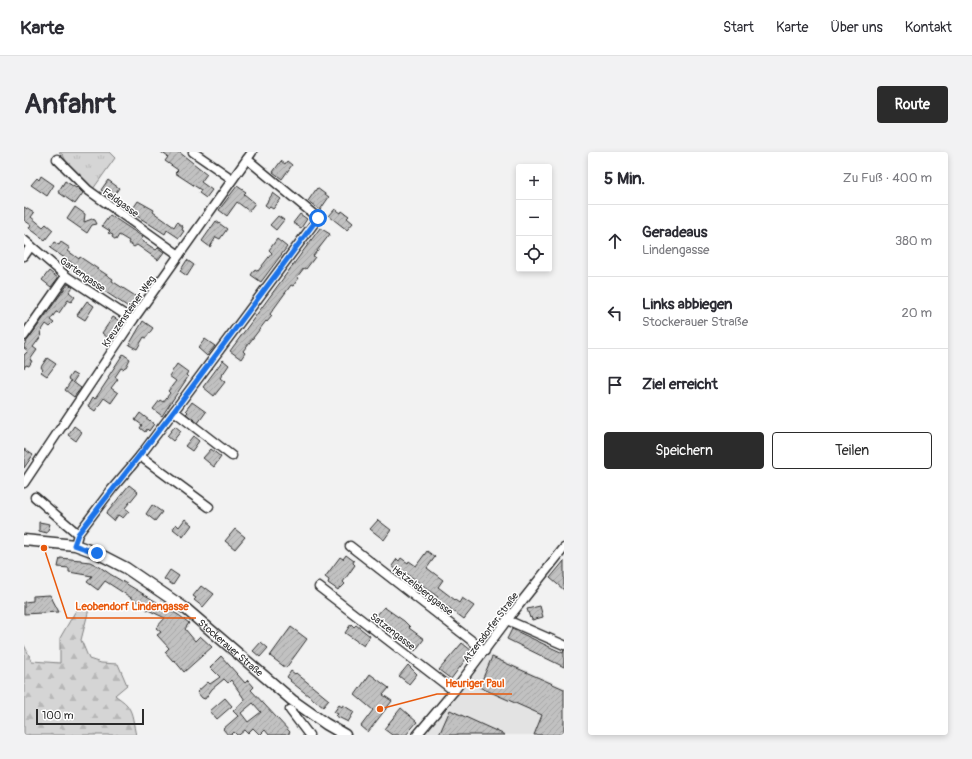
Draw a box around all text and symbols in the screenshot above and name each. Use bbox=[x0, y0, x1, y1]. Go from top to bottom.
text: Karte bbox=[20, 16, 64, 40]
text: Start bbox=[723, 19, 754, 36]
text: Karte bbox=[776, 19, 808, 36]
text: Über uns bbox=[830, 19, 883, 36]
text: Kontakt bbox=[905, 19, 952, 36]
button: Route bbox=[877, 86, 948, 123]
text: Anfahrt bbox=[24, 87, 116, 122]
map controls bbox=[516, 164, 552, 272]
button: + bbox=[516, 164, 552, 200]
text: 5 Min. bbox=[604, 168, 645, 189]
text: Zu Fuß · 400 m bbox=[843, 170, 932, 186]
street label: Feldgasse bbox=[100, 186, 141, 220]
button: − bbox=[516, 200, 552, 236]
route start bbox=[309, 209, 327, 227]
text: Geradeaus bbox=[642, 223, 708, 242]
icon: ahead bbox=[604, 230, 626, 252]
text: 380 m bbox=[895, 233, 932, 249]
button: locate bbox=[516, 236, 552, 272]
text: Lindengasse bbox=[642, 242, 710, 258]
street label: Gartengasse bbox=[57, 255, 108, 295]
street label: Kreuzensteiner Weg bbox=[100, 273, 158, 350]
text: Links abbiegen bbox=[642, 295, 733, 314]
icon: left bbox=[604, 302, 626, 324]
text: 20 m bbox=[901, 305, 932, 321]
text: Stockerauer Straße bbox=[642, 314, 748, 330]
icon: arrive bbox=[604, 374, 626, 396]
text: Ziel erreicht bbox=[642, 375, 718, 394]
button: Speichern bbox=[604, 432, 764, 469]
button: Teilen bbox=[772, 432, 932, 469]
route end bbox=[88, 544, 106, 562]
street label: Hetzelsberggasse bbox=[390, 563, 455, 618]
street label: Atzersdorfer Straße bbox=[460, 590, 521, 665]
callout: Leobendorf Lindengasse bbox=[67, 595, 196, 618]
text: Leobendorf Lindengasse bbox=[75, 600, 189, 613]
street label: Satzengasse bbox=[368, 611, 417, 653]
street label: Stockerauer Straße bbox=[195, 617, 265, 679]
callout: Heuriger Paul bbox=[437, 671, 512, 694]
text: Heuriger Paul bbox=[445, 677, 505, 690]
scale bar bbox=[36, 707, 144, 726]
text: 100 m bbox=[42, 709, 73, 722]

